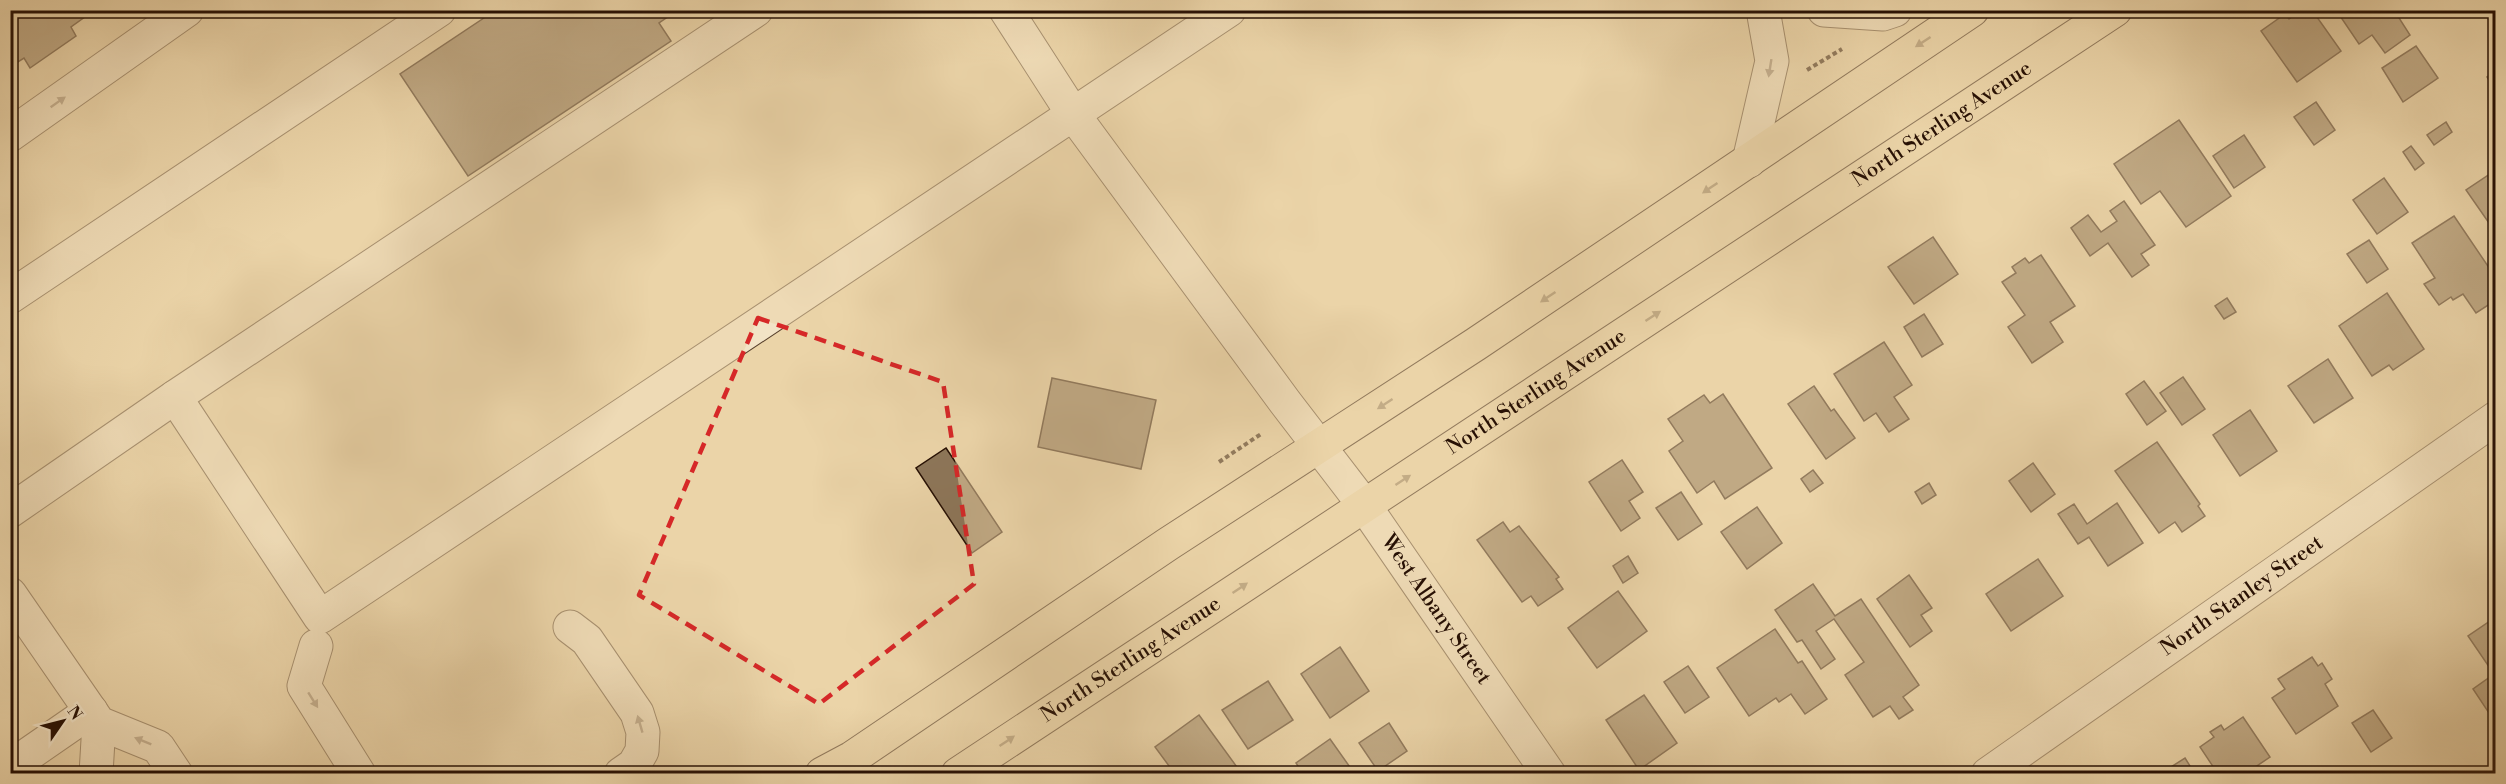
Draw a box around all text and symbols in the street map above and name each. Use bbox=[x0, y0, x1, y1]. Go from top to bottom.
one-way arrow bbox=[1915, 37, 1931, 48]
street label: North Sterling Avenue bbox=[1847, 56, 2037, 193]
one-way arrow bbox=[1765, 59, 1774, 78]
one-way arrow bbox=[50, 96, 66, 108]
one-way arrow bbox=[1702, 182, 1718, 194]
one-way arrow bbox=[1540, 291, 1556, 302]
one-way arrow bbox=[1645, 310, 1661, 321]
street label: North Sterling Avenue bbox=[1441, 323, 1631, 461]
one-way arrow bbox=[1378, 398, 1394, 410]
one-way arrow bbox=[1395, 475, 1411, 486]
street label: West Albany Street bbox=[1375, 529, 1497, 690]
street label: North Stanley Street bbox=[2155, 530, 2329, 662]
one-way arrow bbox=[1232, 583, 1248, 594]
street label: North Sterling Avenue bbox=[1036, 591, 1226, 729]
north arrow bbox=[33, 691, 93, 751]
one-way arrow bbox=[308, 692, 319, 708]
text: N bbox=[63, 702, 86, 724]
one-way arrow bbox=[635, 715, 644, 733]
one-way arrow bbox=[134, 736, 152, 746]
one-way arrow bbox=[999, 736, 1015, 747]

